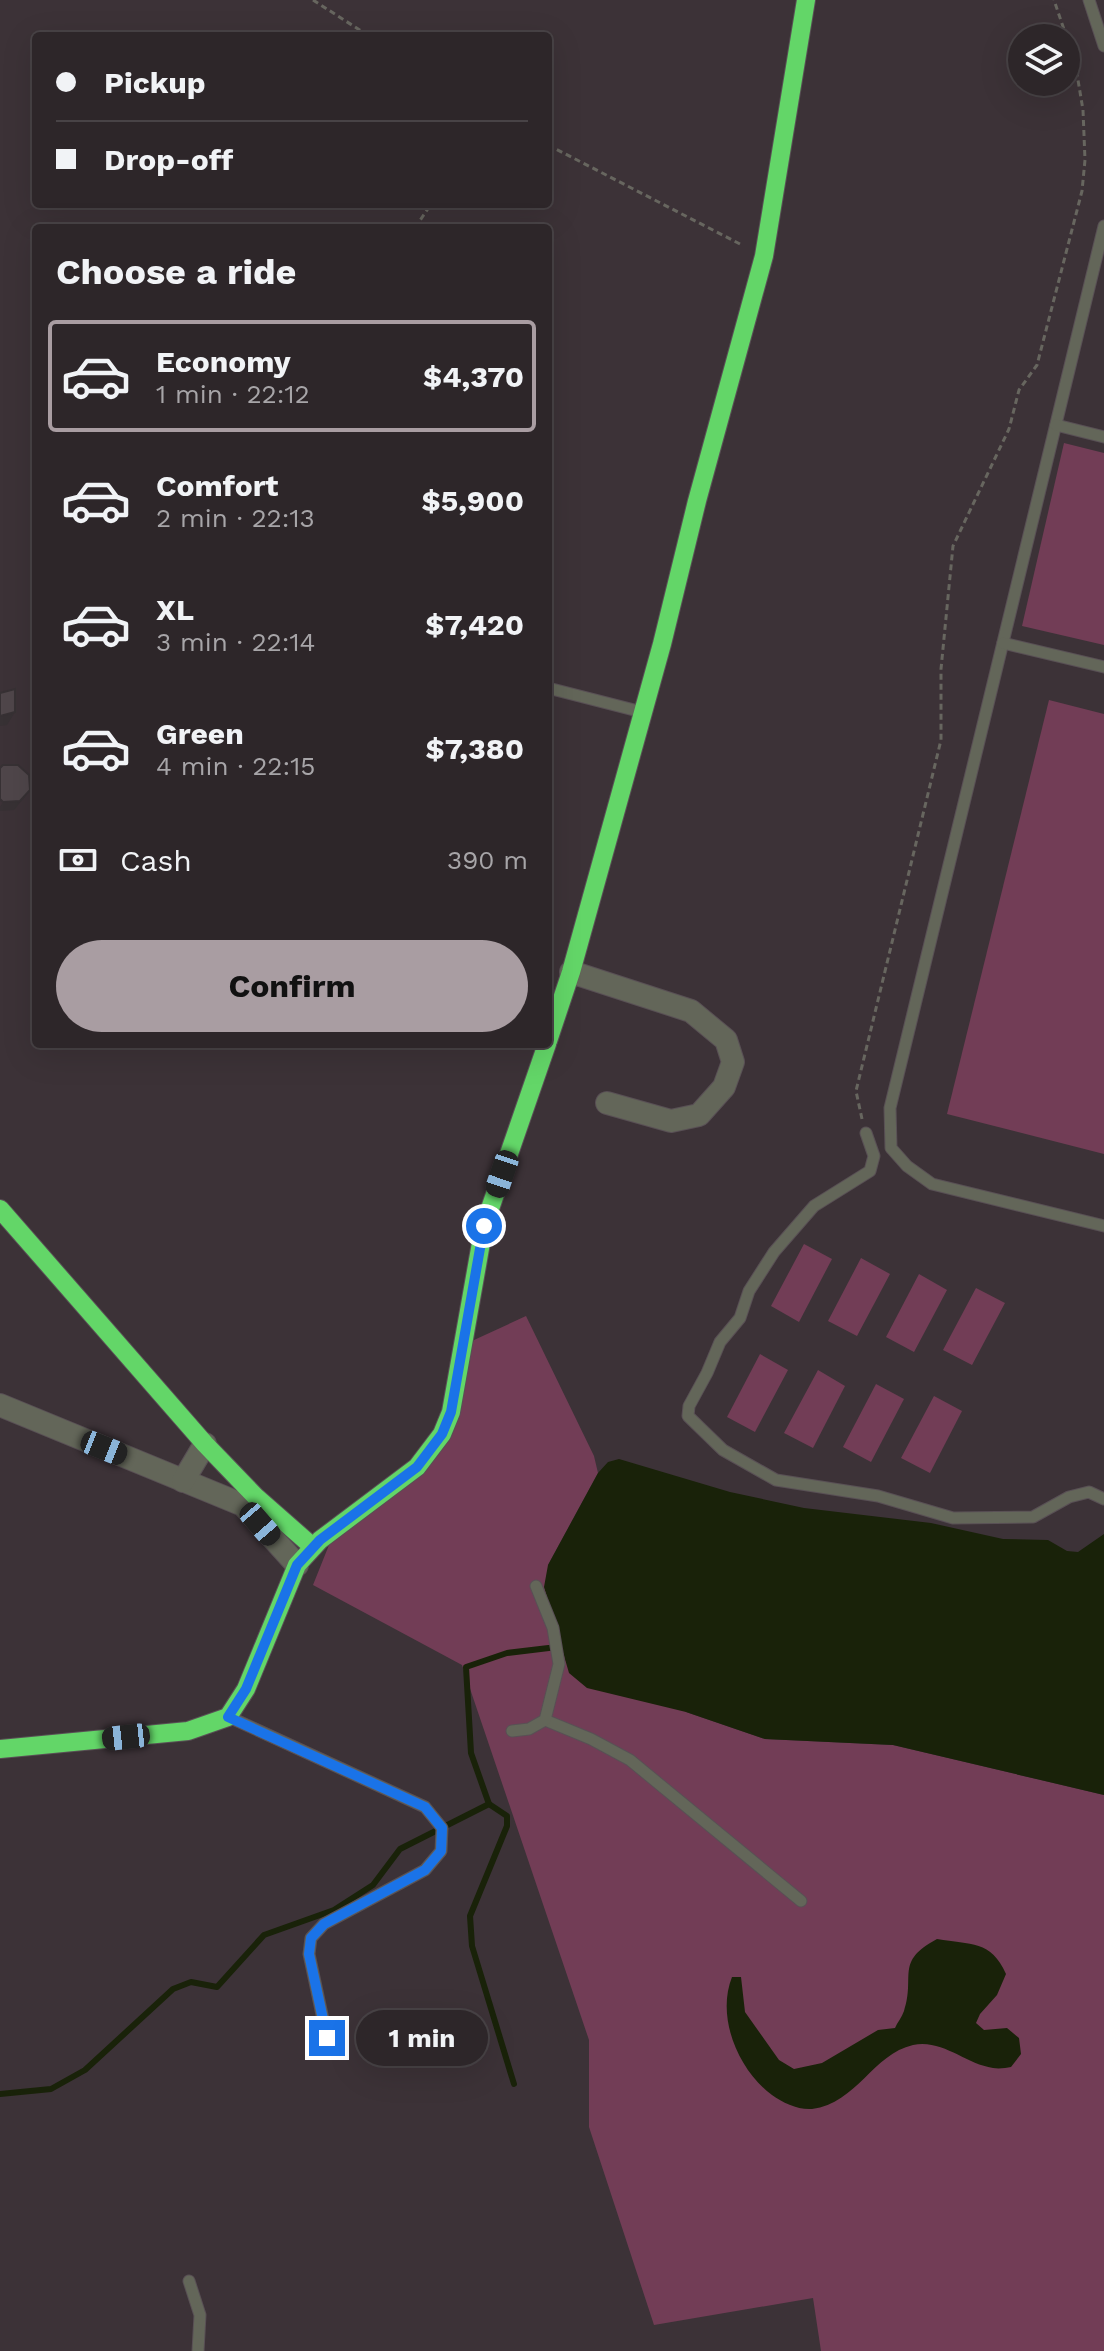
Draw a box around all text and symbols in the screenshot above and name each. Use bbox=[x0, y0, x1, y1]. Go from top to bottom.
map controls bbox=[1008, 24, 1080, 96]
button: layers bbox=[1008, 24, 1080, 96]
text: Pickup bbox=[104, 65, 206, 100]
text: Drop-off bbox=[104, 142, 233, 177]
text: Choose a ride bbox=[56, 251, 296, 293]
icon: car bbox=[60, 340, 132, 412]
text: Economy bbox=[156, 344, 291, 379]
text: $4,370 bbox=[423, 359, 524, 394]
text: 1 min · 22:12 bbox=[156, 379, 310, 409]
icon: car bbox=[60, 464, 132, 536]
text: Comfort bbox=[156, 468, 278, 503]
text: $5,900 bbox=[421, 483, 524, 518]
text: 2 min · 22:13 bbox=[156, 503, 315, 533]
icon: car bbox=[60, 588, 132, 660]
text: XL bbox=[156, 592, 194, 627]
text: $7,420 bbox=[425, 607, 524, 642]
text: 3 min · 22:14 bbox=[156, 627, 315, 657]
icon: car bbox=[60, 712, 132, 784]
text: Green bbox=[156, 716, 244, 751]
text: $7,380 bbox=[425, 731, 524, 766]
text: 4 min · 22:15 bbox=[156, 751, 315, 781]
icon: cash bbox=[56, 838, 100, 882]
text: Cash bbox=[120, 843, 192, 878]
text: 390 m bbox=[447, 845, 528, 875]
button: Confirm bbox=[56, 940, 528, 1032]
car bbox=[483, 1147, 521, 1201]
route start bbox=[466, 1208, 502, 1244]
car bbox=[77, 1428, 131, 1468]
car bbox=[235, 1498, 285, 1550]
car bbox=[101, 1723, 151, 1751]
callout: 1 min bbox=[355, 2010, 487, 2066]
route end bbox=[309, 2020, 345, 2056]
text: 1 min bbox=[389, 2023, 455, 2053]

